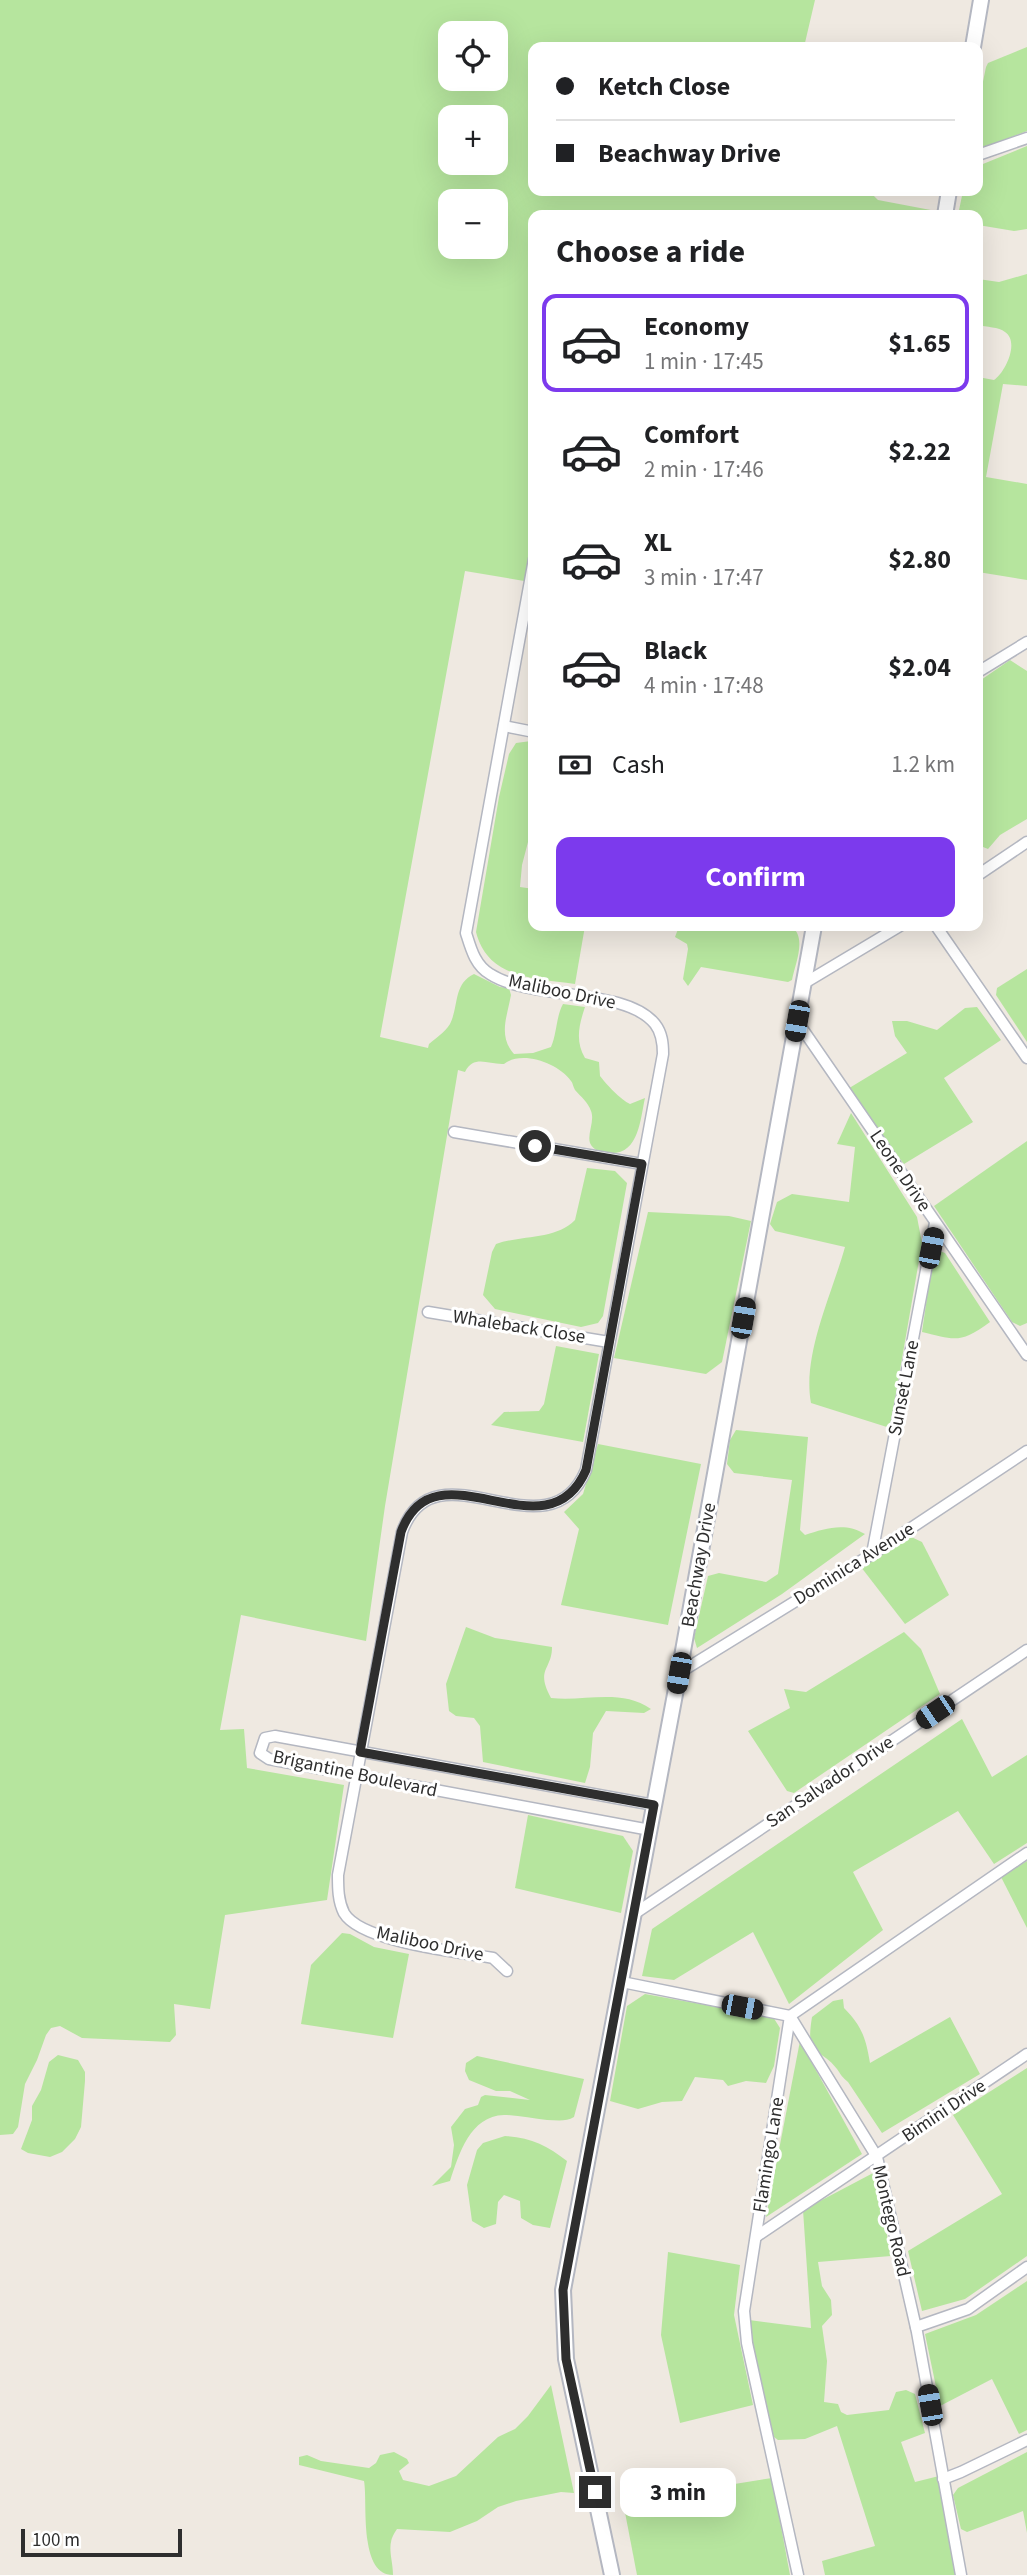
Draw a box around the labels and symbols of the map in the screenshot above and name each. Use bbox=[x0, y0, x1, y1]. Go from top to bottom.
street label: Maliboo Drive bbox=[506, 967, 618, 1017]
car bbox=[784, 998, 811, 1044]
street label: Leone Drive bbox=[863, 1125, 937, 1217]
route start bbox=[519, 1130, 551, 1162]
car bbox=[917, 1225, 946, 1271]
car bbox=[730, 1295, 757, 1341]
street label: Whaleback Close bbox=[451, 1303, 587, 1351]
street label: Sunset Lane bbox=[882, 1338, 926, 1438]
street label: Beachway Drive bbox=[675, 1501, 723, 1629]
street label: Dominica Avenue bbox=[788, 1516, 920, 1612]
car bbox=[666, 1650, 693, 1696]
car bbox=[912, 1692, 959, 1732]
street label: San Salvador Drive bbox=[761, 1729, 899, 1835]
street label: Brigantine Boulevard bbox=[270, 1743, 440, 1805]
street label: Maliboo Drive bbox=[374, 1919, 486, 1969]
car bbox=[720, 1993, 765, 2021]
street label: Bimini Drive bbox=[897, 2073, 991, 2149]
street label: Flamingo Lane bbox=[747, 2095, 791, 2215]
street label: Montego Road bbox=[865, 2162, 917, 2280]
car bbox=[917, 2382, 944, 2428]
callout: 3 min bbox=[620, 2468, 735, 2516]
route end bbox=[579, 2476, 611, 2508]
scale bar bbox=[21, 2526, 182, 2558]

